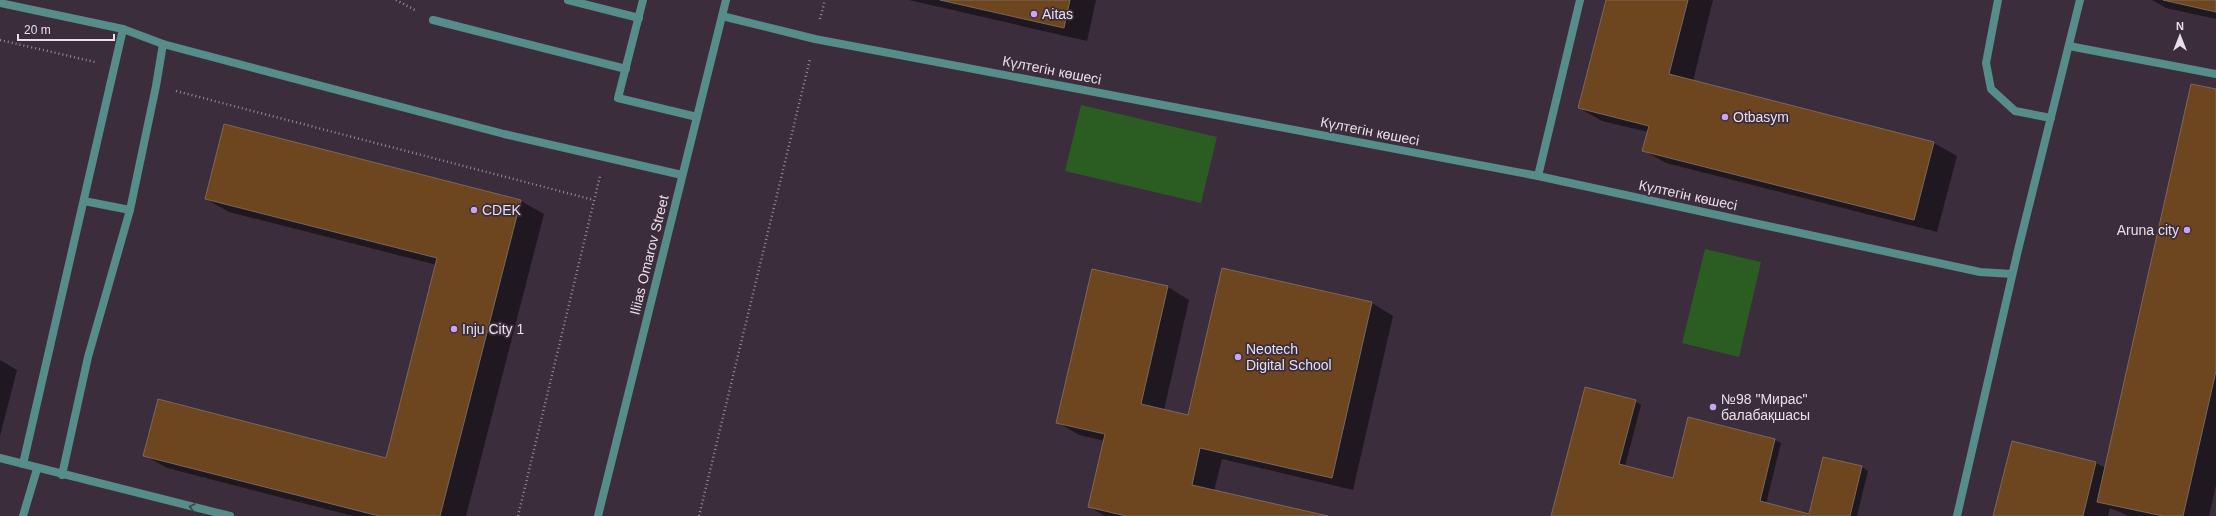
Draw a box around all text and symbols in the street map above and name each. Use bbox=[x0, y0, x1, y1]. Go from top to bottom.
place label: Aitas bbox=[1042, 6, 1073, 22]
marker: Aitas bbox=[1029, 9, 1039, 19]
scale bar bbox=[18, 16, 114, 42]
north arrow bbox=[2160, 16, 2200, 56]
text: N bbox=[2176, 20, 2184, 32]
text: 20 m bbox=[24, 23, 51, 37]
street label: Күлтегін көшесі bbox=[1001, 53, 1103, 87]
place label: Otbasym bbox=[1733, 109, 1789, 125]
marker: Otbasym bbox=[1720, 112, 1730, 122]
street label: Күлтегін көшесі bbox=[1319, 114, 1421, 148]
street label: Күлтегін көшесі bbox=[1637, 177, 1739, 213]
street label: Iliias Omarov Street bbox=[626, 193, 672, 317]
place label: CDEK bbox=[482, 202, 522, 218]
marker: CDEK bbox=[469, 205, 479, 215]
place label: Aruna city bbox=[2117, 222, 2179, 238]
marker: Aruna city bbox=[2182, 225, 2192, 235]
place label: Inju City 1 bbox=[462, 321, 524, 337]
marker: Inju City 1 bbox=[449, 324, 459, 334]
place label: Neotech Digital School bbox=[1246, 341, 1332, 373]
marker: Neotech Digital School bbox=[1233, 352, 1243, 362]
place label: №98 "Мирас" балабақшасы bbox=[1721, 391, 1810, 423]
marker: №98 "Мирас" балабақшасы bbox=[1708, 402, 1718, 412]
one-way arrow bbox=[189, 503, 196, 511]

